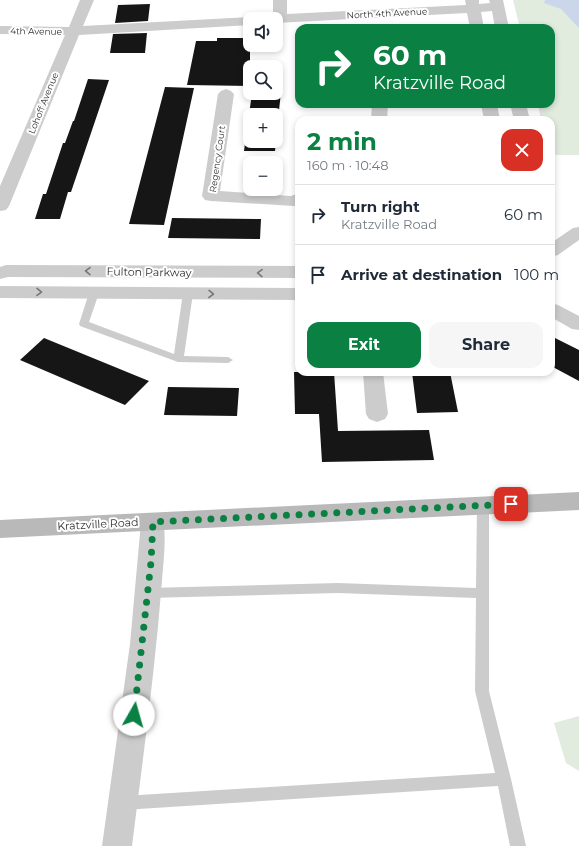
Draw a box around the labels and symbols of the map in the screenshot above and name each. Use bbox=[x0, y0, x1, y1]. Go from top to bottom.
street label: North 4th Avenue bbox=[346, 5, 428, 21]
street label: 4th Avenue bbox=[10, 25, 63, 37]
street label: Lohoff Avenue bbox=[26, 70, 60, 135]
street label: Regency Court bbox=[207, 125, 227, 193]
street label: Fulton Parkway bbox=[106, 264, 192, 280]
one-way arrow bbox=[85, 267, 91, 275]
one-way arrow bbox=[257, 269, 263, 277]
one-way arrow bbox=[36, 288, 42, 296]
one-way arrow bbox=[208, 290, 214, 298]
pin bbox=[494, 487, 528, 521]
street label: Kratzville Road bbox=[57, 515, 139, 533]
position arrow bbox=[113, 694, 155, 736]

